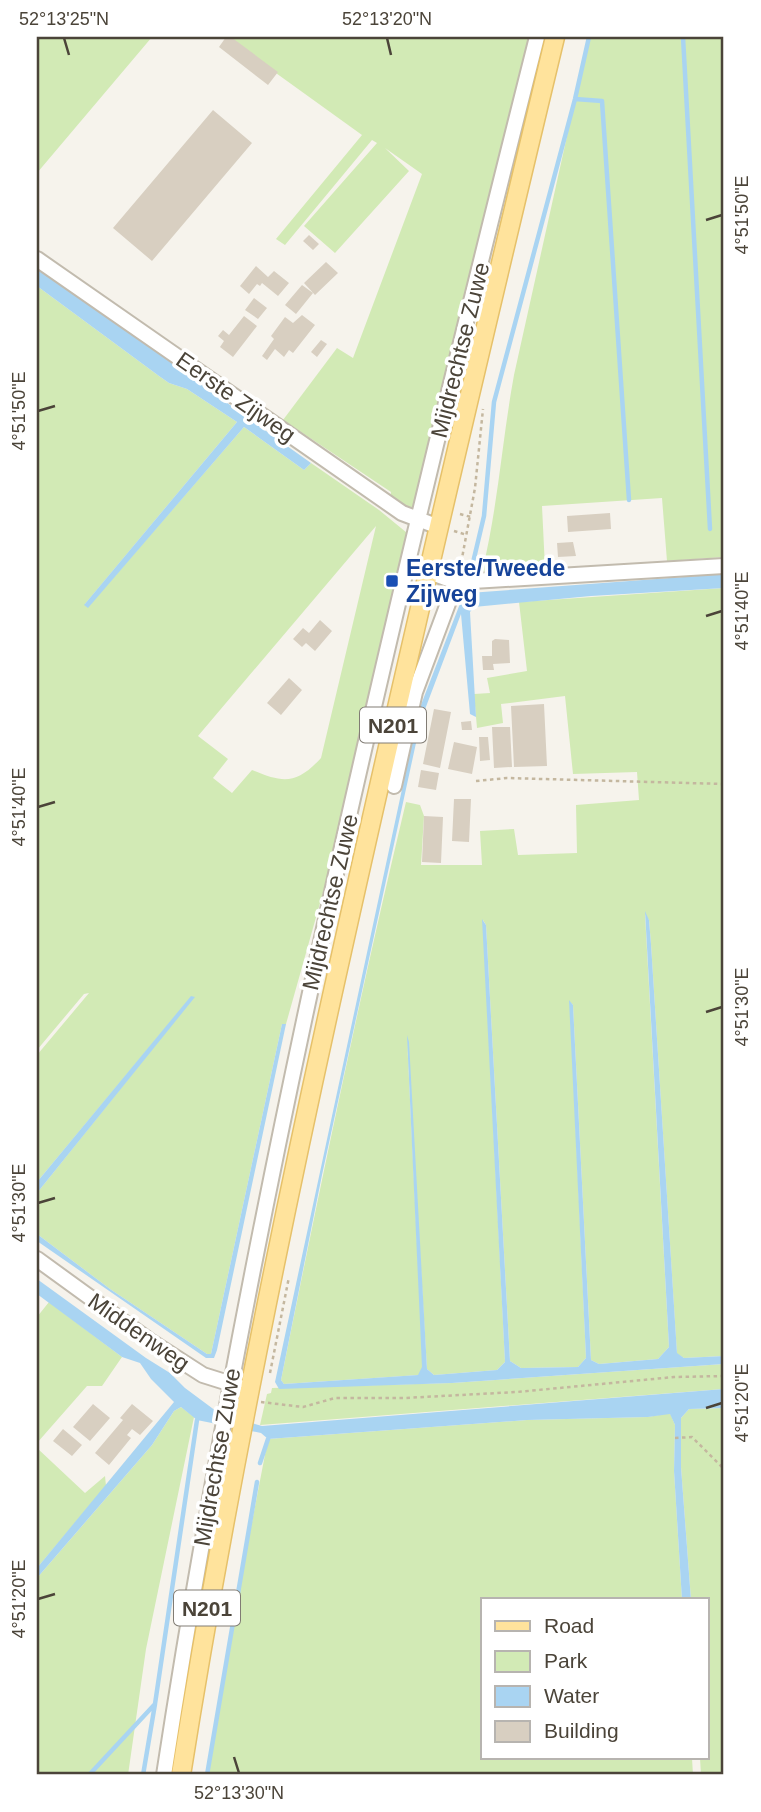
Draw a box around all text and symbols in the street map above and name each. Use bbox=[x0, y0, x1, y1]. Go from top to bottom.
text: 52°13'25"N bbox=[19, 9, 109, 29]
text: 52°13'20"N bbox=[342, 9, 432, 29]
text: 4°51'50"E bbox=[732, 175, 752, 255]
street label: Mijdrechtse Zuwe bbox=[426, 259, 494, 441]
street label: Eerste Zijweg bbox=[171, 346, 301, 448]
text: 4°51'50"E bbox=[9, 371, 29, 451]
place label: Eerste/Tweede Zijweg bbox=[406, 555, 565, 607]
text: 4°51'40"E bbox=[732, 571, 752, 651]
marker: Eerste/Tweede Zijweg bbox=[384, 573, 400, 589]
road number: N201 bbox=[360, 708, 426, 742]
text: 4°51'40"E bbox=[9, 767, 29, 847]
street label: Mijdrechtse Zuwe bbox=[297, 811, 363, 993]
text: 4°51'30"E bbox=[732, 967, 752, 1047]
text: 4°51'30"E bbox=[9, 1163, 29, 1243]
street label: Middenweg bbox=[83, 1288, 195, 1376]
text: 4°51'20"E bbox=[732, 1363, 752, 1443]
street label: Mijdrechtse Zuwe bbox=[189, 1366, 245, 1548]
text: 4°51'20"E bbox=[9, 1559, 29, 1639]
road number: N201 bbox=[174, 1590, 240, 1626]
legend bbox=[481, 1598, 708, 1759]
text: Road bbox=[544, 1614, 594, 1637]
text: Park bbox=[544, 1649, 588, 1672]
text: Water bbox=[544, 1684, 599, 1707]
text: Building bbox=[544, 1719, 619, 1742]
text: 52°13'30"N bbox=[194, 1783, 284, 1803]

